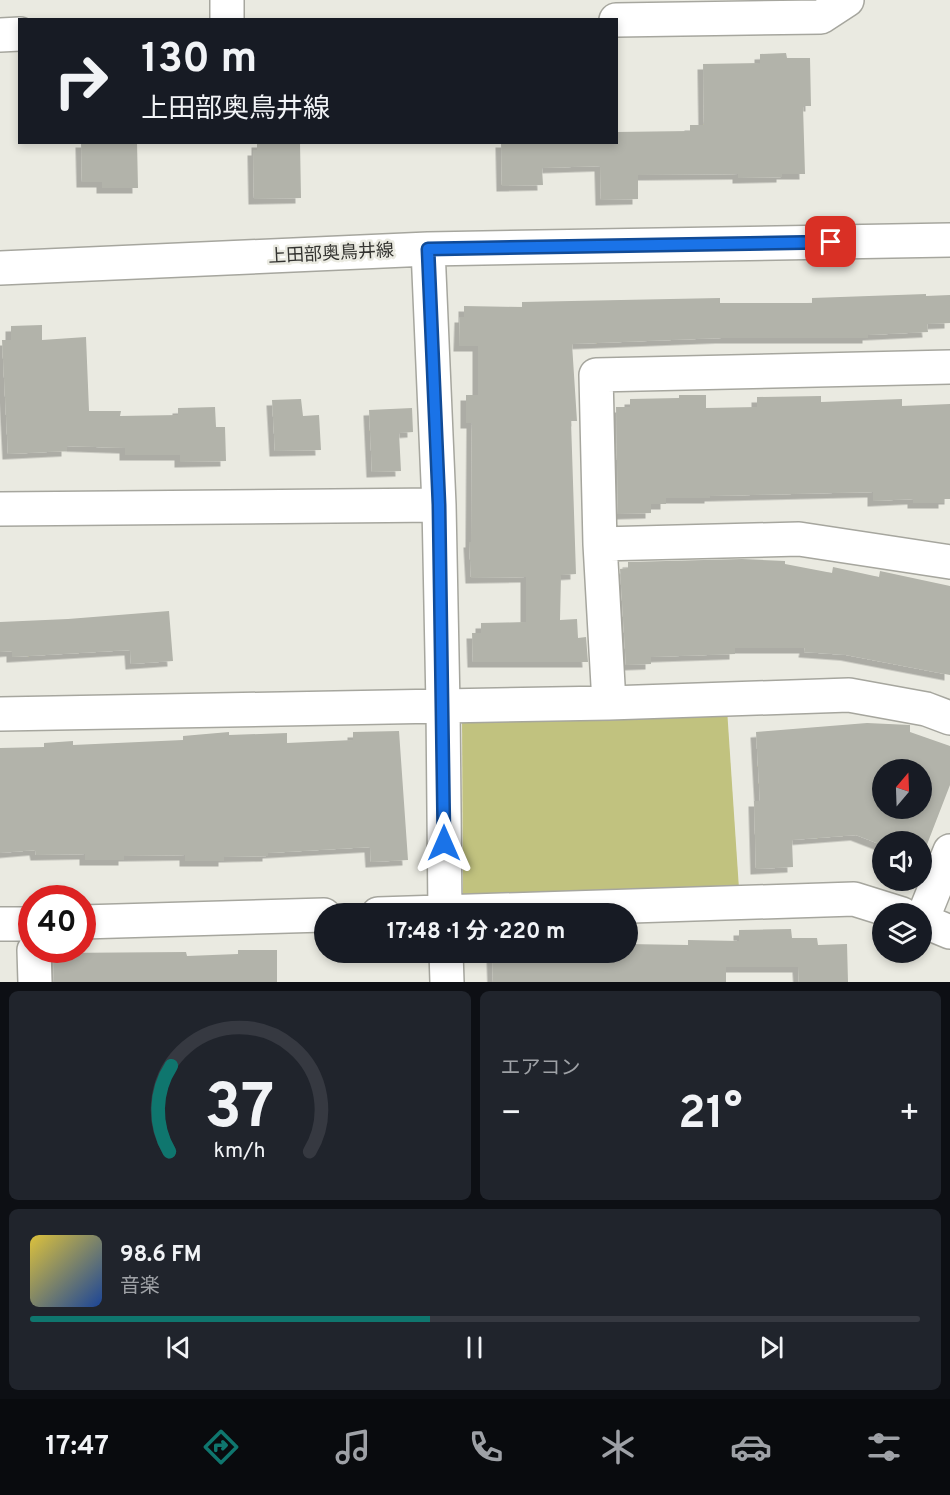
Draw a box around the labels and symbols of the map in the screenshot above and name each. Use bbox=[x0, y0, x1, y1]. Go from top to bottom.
pin bbox=[805, 216, 856, 267]
street label: 上田部奥鳥井線 bbox=[268, 240, 395, 269]
north arrow bbox=[872, 759, 932, 819]
position arrow bbox=[412, 811, 476, 875]
speed limit sign: 40 bbox=[18, 885, 96, 963]

